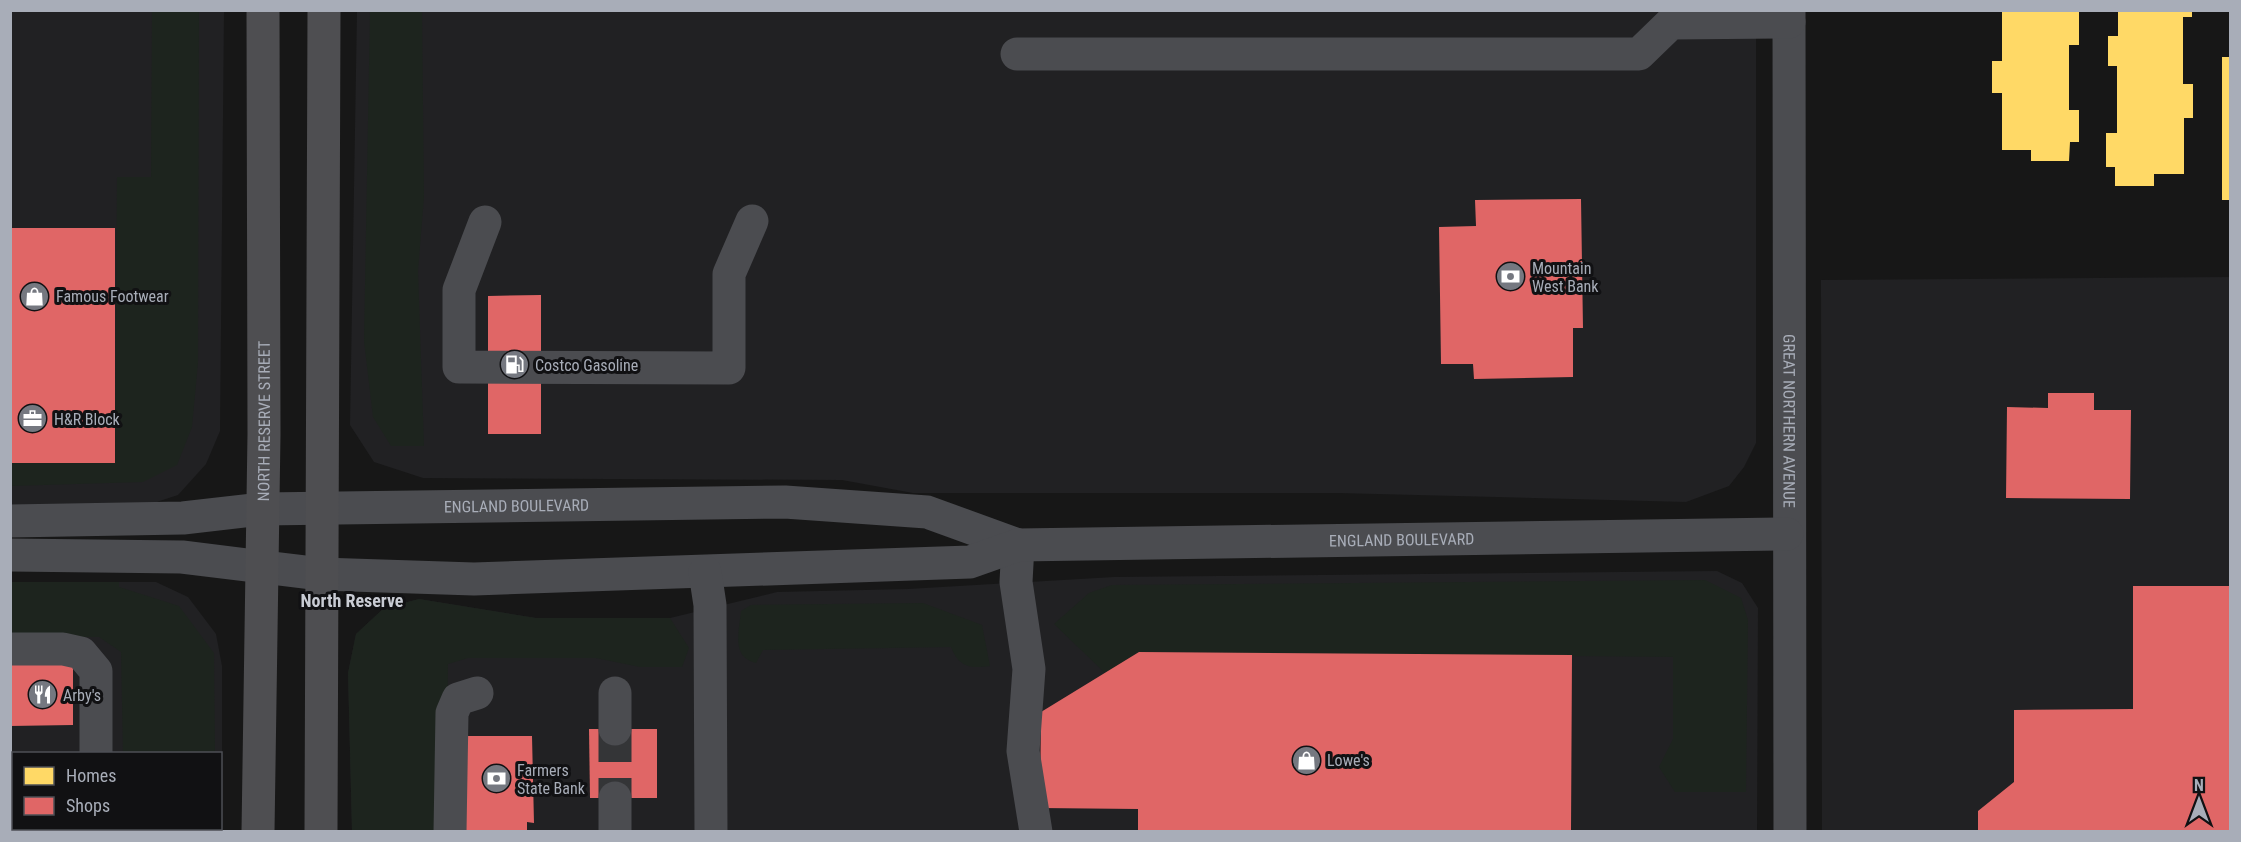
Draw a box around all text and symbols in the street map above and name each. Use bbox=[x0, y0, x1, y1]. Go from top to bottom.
place label: Mountain West Bank bbox=[1532, 259, 1599, 296]
bank icon: Mountain West Bank bbox=[1495, 261, 1527, 293]
shop icon: Famous Footwear bbox=[19, 280, 51, 312]
place label: Famous Footwear bbox=[56, 287, 169, 306]
street label: GREAT NORTHERN AVENUE bbox=[1780, 334, 1799, 508]
street label: NORTH RESERVE STREET bbox=[253, 341, 274, 501]
fuel station icon: Costco Gasoline bbox=[498, 349, 530, 381]
place label: Costco Gasoline bbox=[535, 356, 638, 375]
office icon: H&R Block bbox=[17, 403, 49, 435]
place label: H&R Block bbox=[54, 410, 121, 429]
street label: ENGLAND BOULEVARD bbox=[444, 495, 589, 516]
street label: ENGLAND BOULEVARD bbox=[1329, 529, 1474, 550]
district label: North Reserve bbox=[301, 590, 404, 611]
restaurant icon: Arby's bbox=[26, 679, 58, 711]
place label: Arby's bbox=[63, 686, 101, 705]
shop icon: Lowe's bbox=[1290, 744, 1322, 776]
place label: Lowe's bbox=[1327, 751, 1370, 770]
legend bbox=[12, 752, 222, 830]
place label: Farmers State Bank bbox=[517, 761, 586, 798]
bank icon: Farmers State Bank bbox=[480, 763, 512, 795]
text: Homes bbox=[66, 765, 116, 786]
north arrow bbox=[2169, 770, 2229, 830]
text: N bbox=[2194, 776, 2204, 795]
text: Shops bbox=[66, 795, 110, 816]

